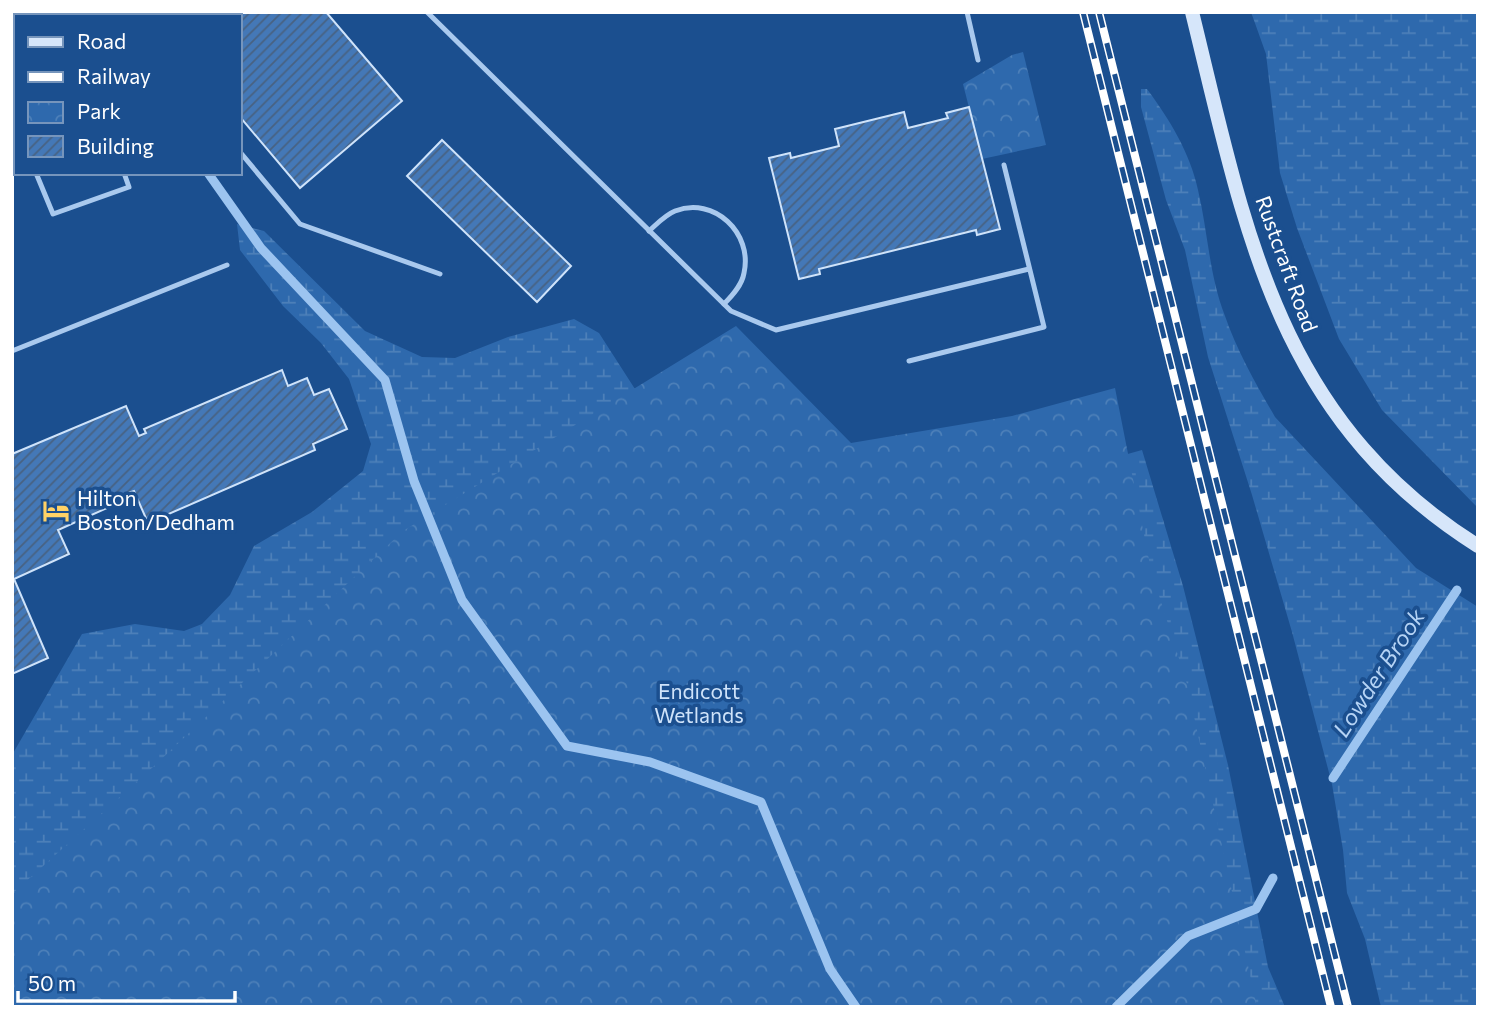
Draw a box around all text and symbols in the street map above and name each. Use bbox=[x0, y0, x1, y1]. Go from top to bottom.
legend bbox=[14, 14, 242, 175]
text: Road bbox=[77, 28, 126, 53]
text: Railway bbox=[77, 63, 151, 88]
text: Park bbox=[77, 98, 121, 123]
text: Building bbox=[77, 133, 154, 158]
street label: Rustcraft Road bbox=[1251, 192, 1324, 335]
place label: Hilton Boston/Dedham bbox=[77, 485, 235, 534]
hotel icon: Hilton Boston/Dedham bbox=[41, 496, 71, 526]
water label: Lowder Brook bbox=[1326, 603, 1430, 742]
park label: Endicott Wetlands bbox=[654, 678, 744, 727]
scale bar bbox=[18, 960, 234, 1004]
text: 50 m bbox=[28, 970, 76, 995]

